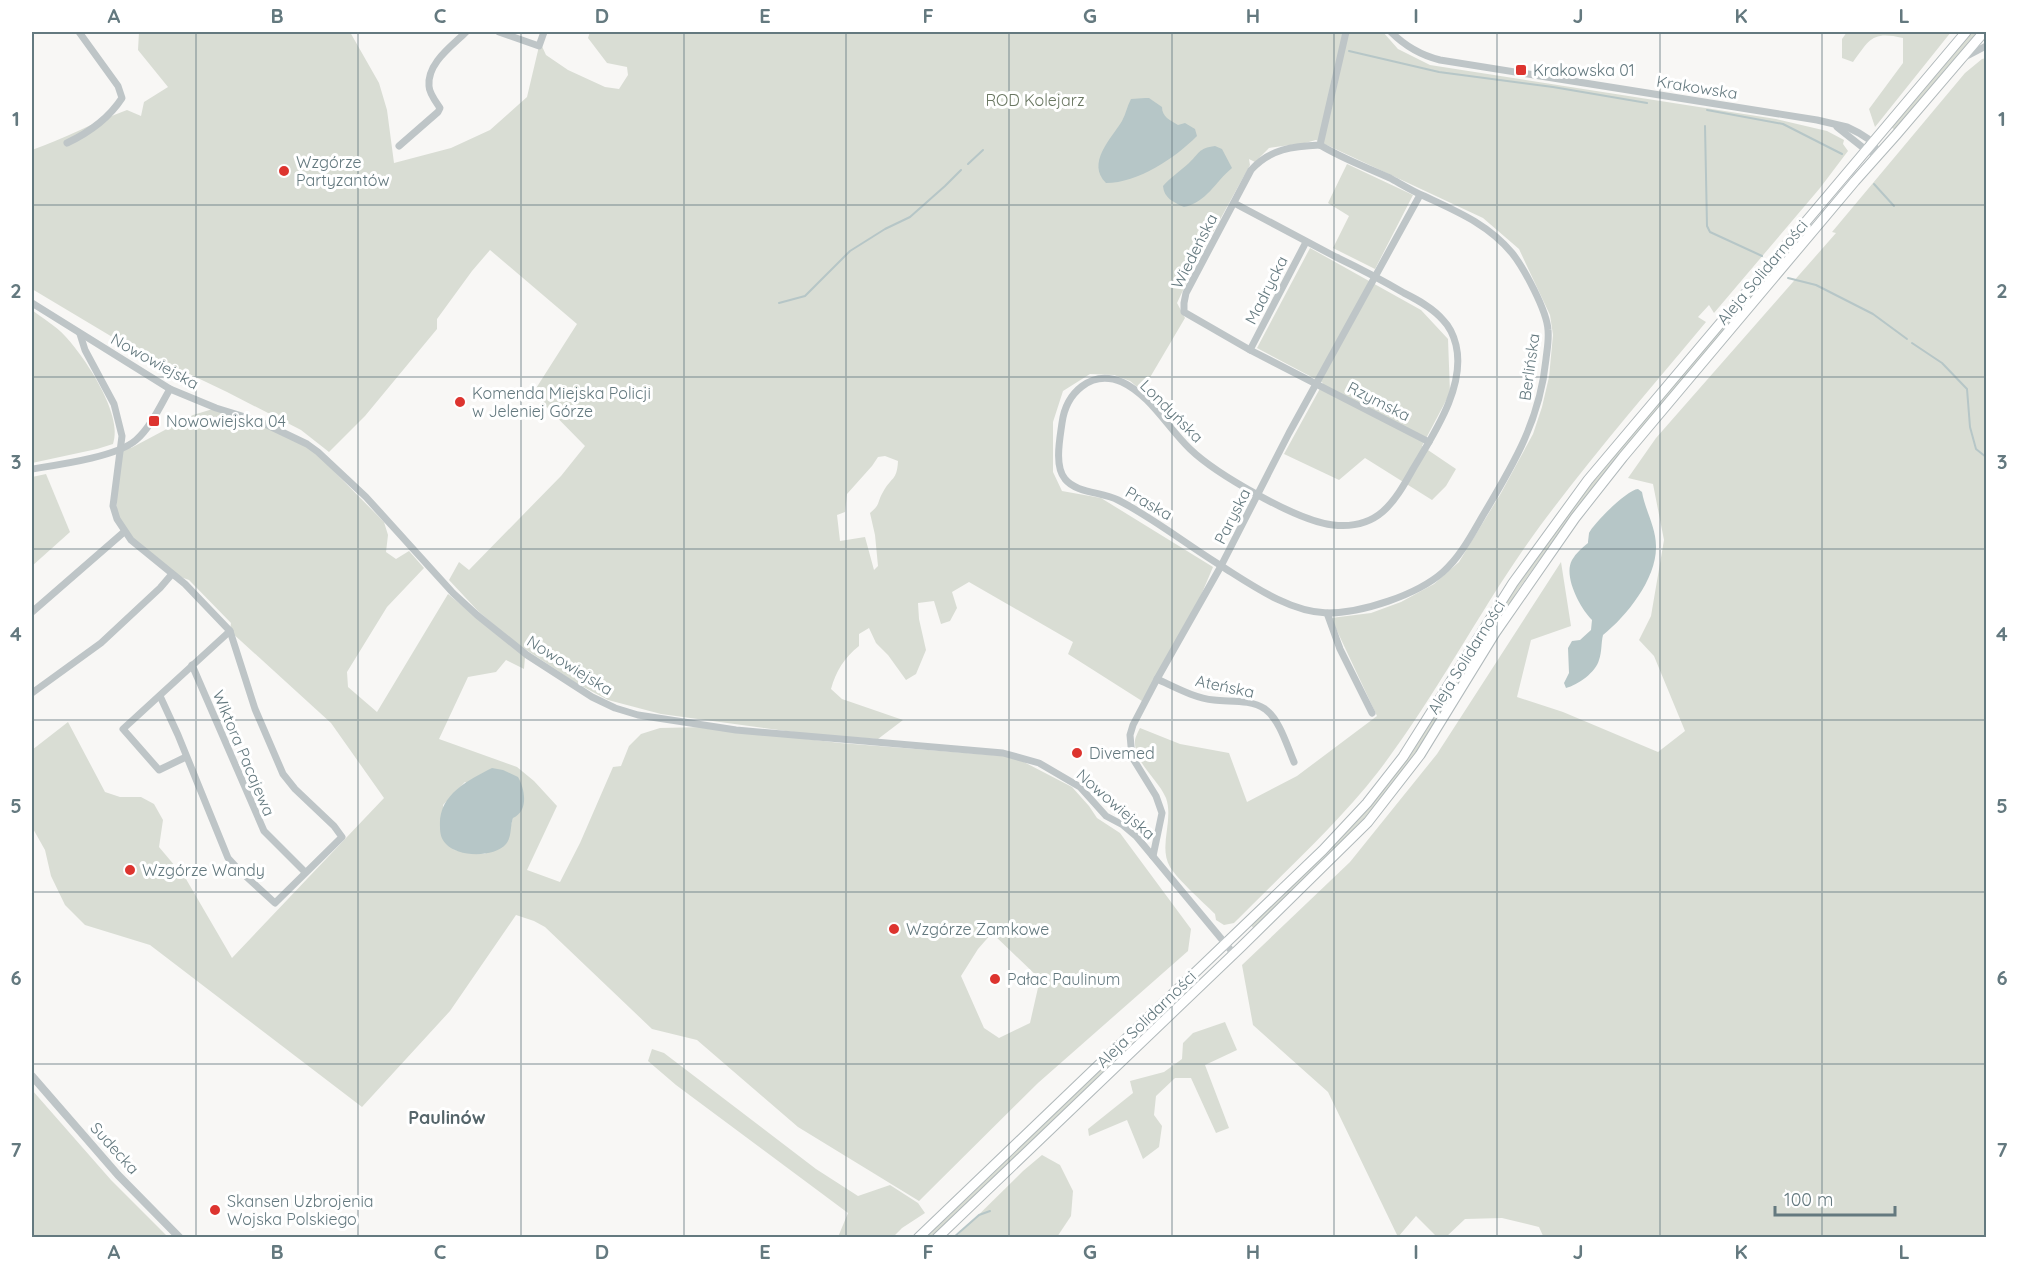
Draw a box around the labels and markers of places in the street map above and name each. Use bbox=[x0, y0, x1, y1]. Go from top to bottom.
place label: Krakowska 01 bbox=[1533, 60, 1635, 80]
marker: Krakowska 01 bbox=[1514, 63, 1528, 77]
place label: Wzgórze Partyzantów bbox=[296, 152, 390, 190]
marker: Wzgórze Partyzantów bbox=[277, 164, 291, 178]
place label: Komenda Miejska Policji w Jeleniej Górze bbox=[472, 383, 651, 421]
marker: Komenda Miejska Policji w Jeleniej Górze bbox=[453, 395, 467, 409]
place label: Nowowiejska 04 bbox=[166, 411, 286, 431]
marker: Nowowiejska 04 bbox=[147, 414, 161, 428]
place label: Divemed bbox=[1089, 743, 1155, 763]
marker: Divemed bbox=[1070, 746, 1084, 760]
place label: Wzgórze Wandy bbox=[142, 860, 265, 880]
marker: Wzgórze Wandy bbox=[123, 863, 137, 877]
place label: Wzgórze Zamkowe bbox=[906, 919, 1049, 939]
marker: Wzgórze Zamkowe bbox=[887, 922, 901, 936]
place label: Pałac Paulinum bbox=[1007, 969, 1120, 989]
marker: Pałac Paulinum bbox=[988, 972, 1002, 986]
place label: Skansen Uzbrojenia Wojska Polskiego bbox=[227, 1191, 374, 1229]
marker: Skansen Uzbrojenia Wojska Polskiego bbox=[208, 1203, 222, 1217]

